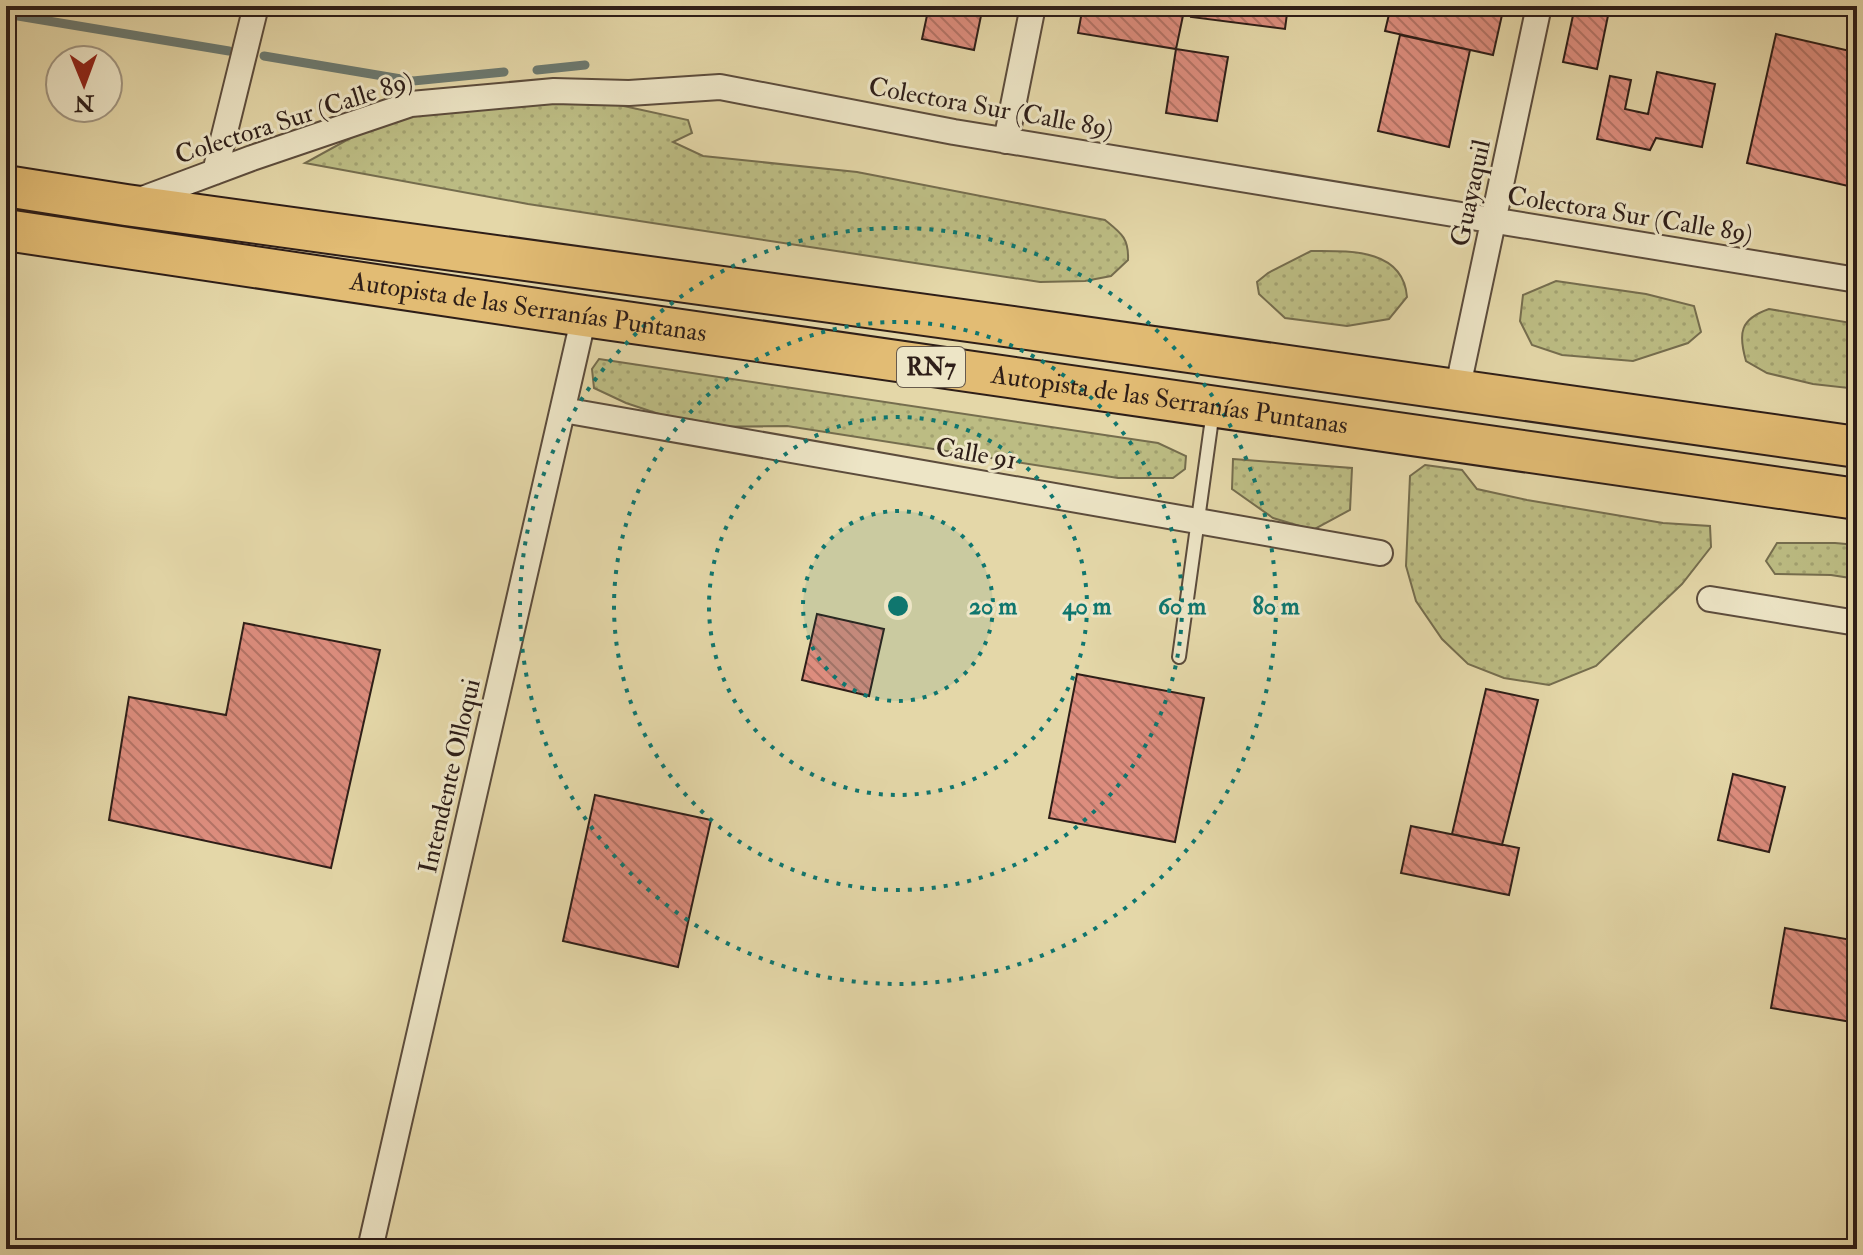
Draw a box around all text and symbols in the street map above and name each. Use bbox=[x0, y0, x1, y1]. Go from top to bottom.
north arrow bbox=[44, 44, 124, 124]
street label: Colectora Sur (Calle 89) bbox=[171, 64, 417, 172]
street label: Colectora Sur (Calle 89) bbox=[866, 71, 1116, 145]
text: N bbox=[74, 89, 95, 117]
street label: Guayaquil bbox=[1444, 136, 1498, 249]
street label: Colectora Sur (Calle 89) bbox=[1505, 180, 1755, 250]
street label: Autopista de las Serranías Puntanas bbox=[347, 265, 709, 349]
road number: RN7 bbox=[897, 347, 965, 387]
street label: Autopista de las Serranías Puntanas bbox=[988, 359, 1350, 442]
street label: Calle 91 bbox=[933, 431, 1019, 477]
text: 20 m bbox=[969, 591, 1017, 622]
text: 40 m bbox=[1062, 591, 1112, 622]
text: 60 m bbox=[1158, 591, 1206, 622]
text: 80 m bbox=[1252, 591, 1300, 622]
centre of rings bbox=[884, 592, 912, 620]
street label: Intendente Olloqui bbox=[412, 675, 488, 876]

